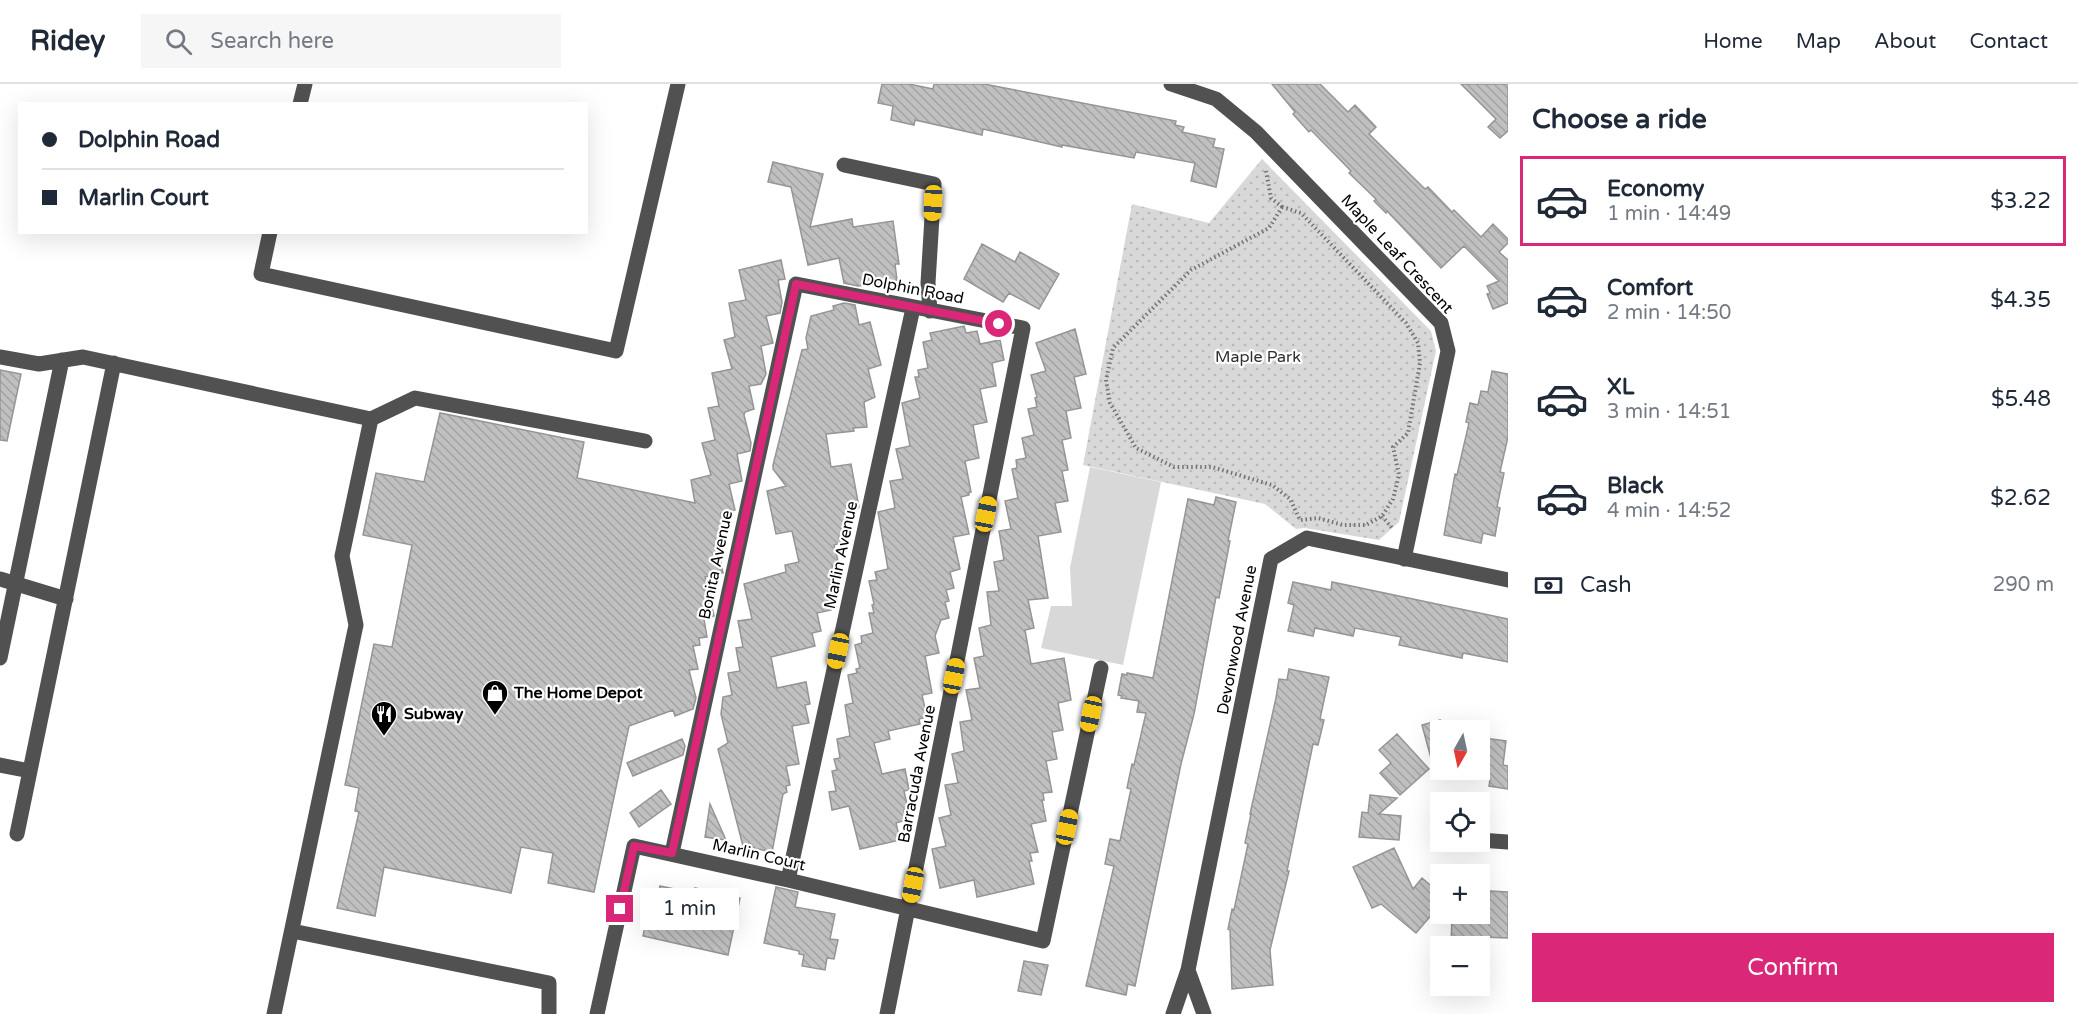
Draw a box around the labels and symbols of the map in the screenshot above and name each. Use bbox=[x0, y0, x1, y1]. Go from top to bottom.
car bbox=[923, 185, 943, 221]
street label: Maple Leaf Crescent bbox=[1337, 190, 1457, 318]
street label: Dolphin Road bbox=[860, 269, 966, 309]
route start bbox=[985, 310, 1012, 337]
park label: Maple Park bbox=[1215, 347, 1301, 367]
car bbox=[974, 495, 998, 533]
street label: Marlin Avenue bbox=[820, 499, 862, 611]
street label: Bonita Avenue bbox=[695, 509, 737, 621]
street label: Devonwood Avenue bbox=[1213, 564, 1261, 716]
car bbox=[825, 632, 851, 670]
car bbox=[942, 657, 966, 695]
shop icon: The Home Depot bbox=[480, 678, 510, 716]
place label: The Home Depot bbox=[513, 683, 644, 703]
car bbox=[1078, 695, 1104, 733]
restaurant icon: Subway bbox=[369, 699, 399, 737]
street label: Barracuda Avenue bbox=[894, 703, 940, 845]
place label: Subway bbox=[404, 704, 464, 724]
north arrow bbox=[1430, 720, 1490, 780]
car bbox=[1054, 808, 1080, 846]
street label: Marlin Court bbox=[710, 835, 808, 875]
car bbox=[901, 866, 925, 904]
callout: 1 min bbox=[641, 888, 740, 930]
route end bbox=[606, 895, 633, 922]

